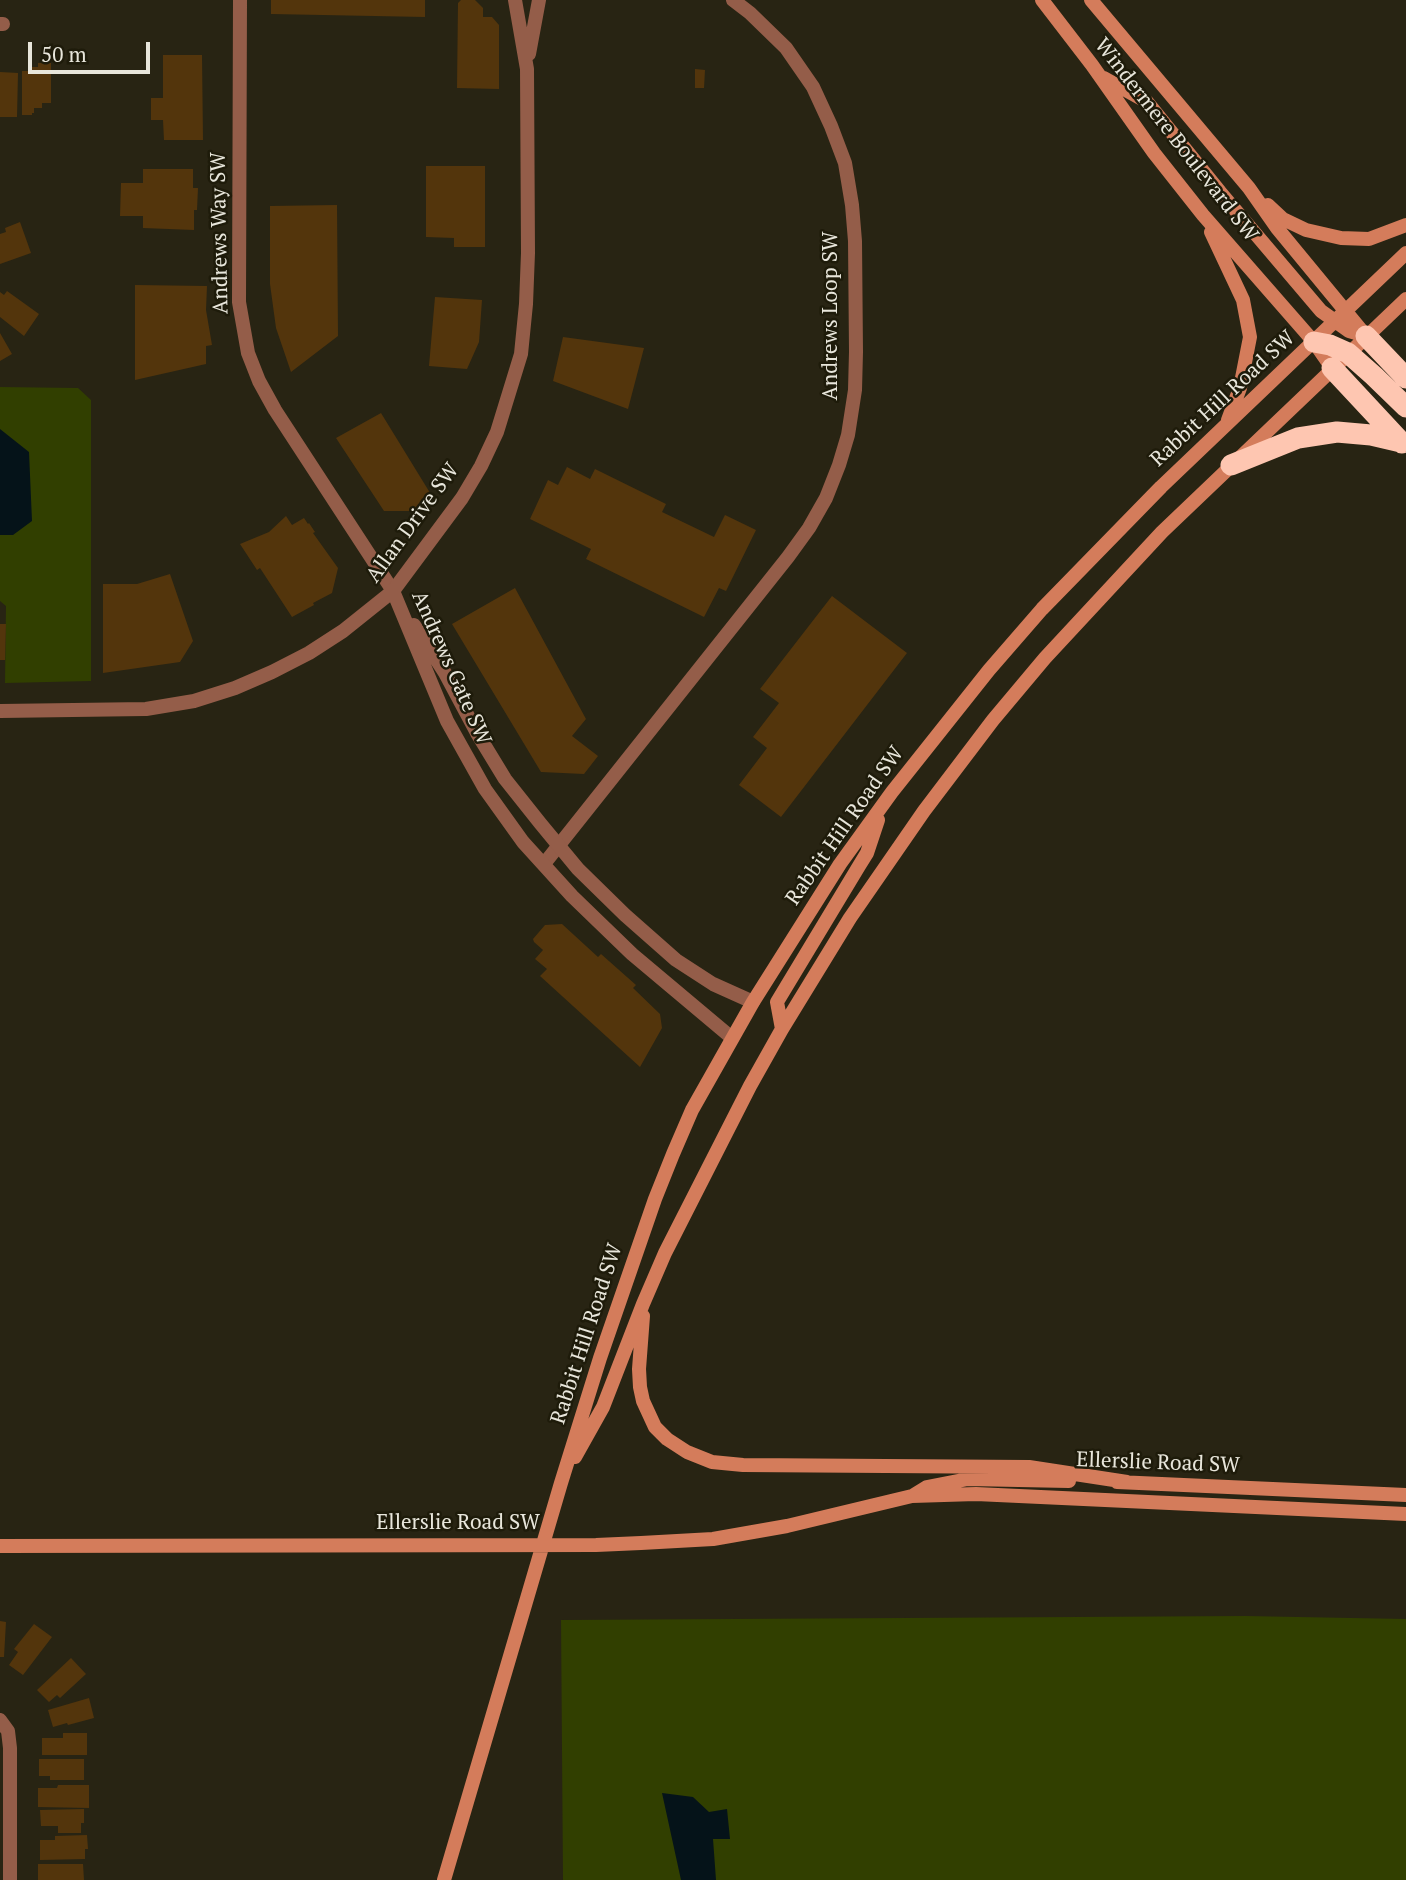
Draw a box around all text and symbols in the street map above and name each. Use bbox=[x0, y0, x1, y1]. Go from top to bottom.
scale bar bbox=[32, 28, 154, 72]
street label: Windermere Boulevard SW bbox=[1089, 33, 1263, 247]
text: 50 m bbox=[41, 40, 87, 68]
street label: Andrews Way SW bbox=[206, 152, 234, 314]
street label: Andrews Loop SW bbox=[818, 231, 844, 401]
street label: Rabbit Hill Road SW bbox=[1146, 326, 1300, 472]
street label: Allan Drive SW bbox=[361, 458, 465, 588]
street label: Andrews Gate SW bbox=[406, 587, 496, 749]
street label: Rabbit Hill Road SW bbox=[781, 742, 909, 910]
street label: Rabbit Hill Road SW bbox=[546, 1241, 628, 1427]
street label: Ellerslie Road SW bbox=[1076, 1448, 1240, 1478]
street label: Ellerslie Road SW bbox=[376, 1510, 540, 1536]

